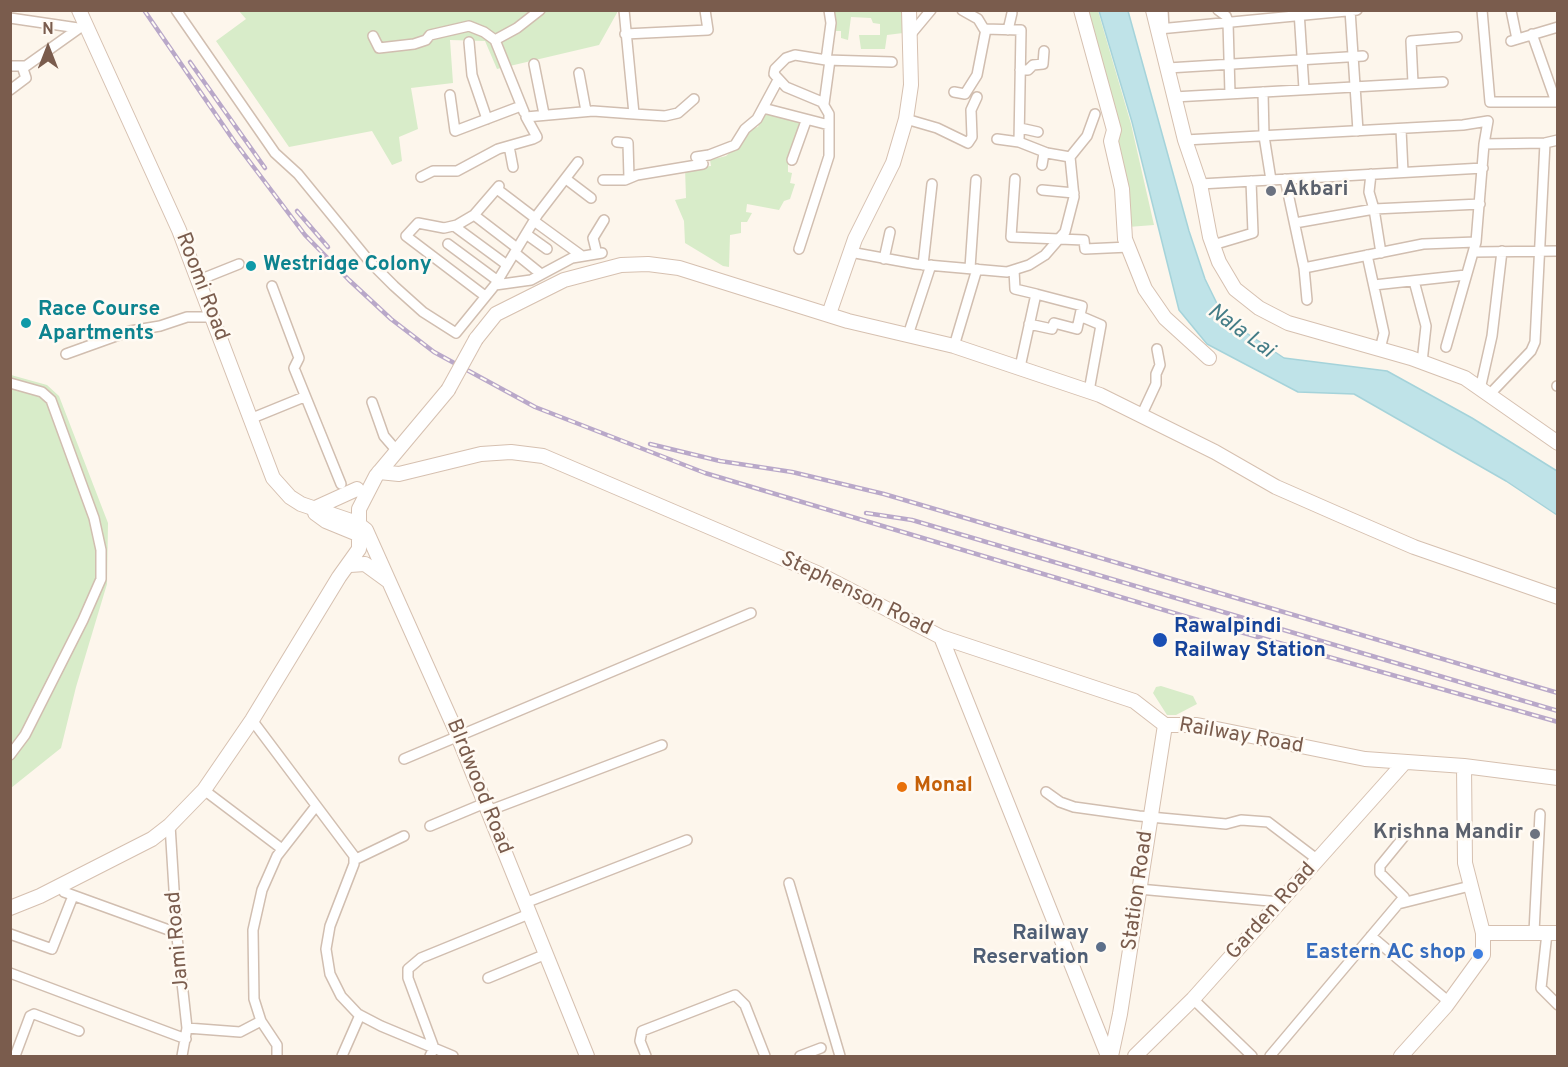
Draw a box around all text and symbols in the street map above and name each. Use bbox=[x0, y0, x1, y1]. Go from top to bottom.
north arrow bbox=[18, 18, 78, 78]
text: N bbox=[42, 20, 54, 40]
place label: Akbari bbox=[1283, 178, 1348, 204]
marker: Akbari bbox=[1264, 184, 1278, 198]
street label: Roomi Road bbox=[169, 229, 233, 345]
place label: Westridge Colony bbox=[263, 253, 432, 279]
marker: Westridge Colony bbox=[244, 259, 258, 273]
place label: Race Course Apartments bbox=[38, 298, 160, 348]
water label: Nala Lai bbox=[1201, 299, 1279, 365]
marker: Race Course Apartments bbox=[19, 316, 33, 330]
street label: Stephenson Road bbox=[776, 547, 936, 643]
place label: Rawalpindi Railway Station bbox=[1174, 615, 1326, 665]
marker: Rawalpindi Railway Station bbox=[1151, 631, 1169, 649]
street label: Railway Road bbox=[1177, 714, 1305, 760]
street label: BIrdwood Road bbox=[439, 716, 517, 858]
place label: Monal bbox=[914, 774, 973, 800]
marker: Monal bbox=[895, 780, 909, 794]
place label: Krishna Mandir bbox=[1373, 821, 1523, 847]
marker: Krishna Mandir bbox=[1528, 827, 1542, 841]
street label: Station Road bbox=[1118, 830, 1160, 952]
street label: Garden Road bbox=[1222, 858, 1322, 966]
street label: Jami Road bbox=[162, 890, 196, 992]
place label: Railway Reservation bbox=[972, 922, 1089, 972]
marker: Railway Reservation bbox=[1094, 940, 1108, 954]
place label: Eastern AC shop bbox=[1306, 941, 1466, 967]
marker: Eastern AC shop bbox=[1471, 947, 1485, 961]

